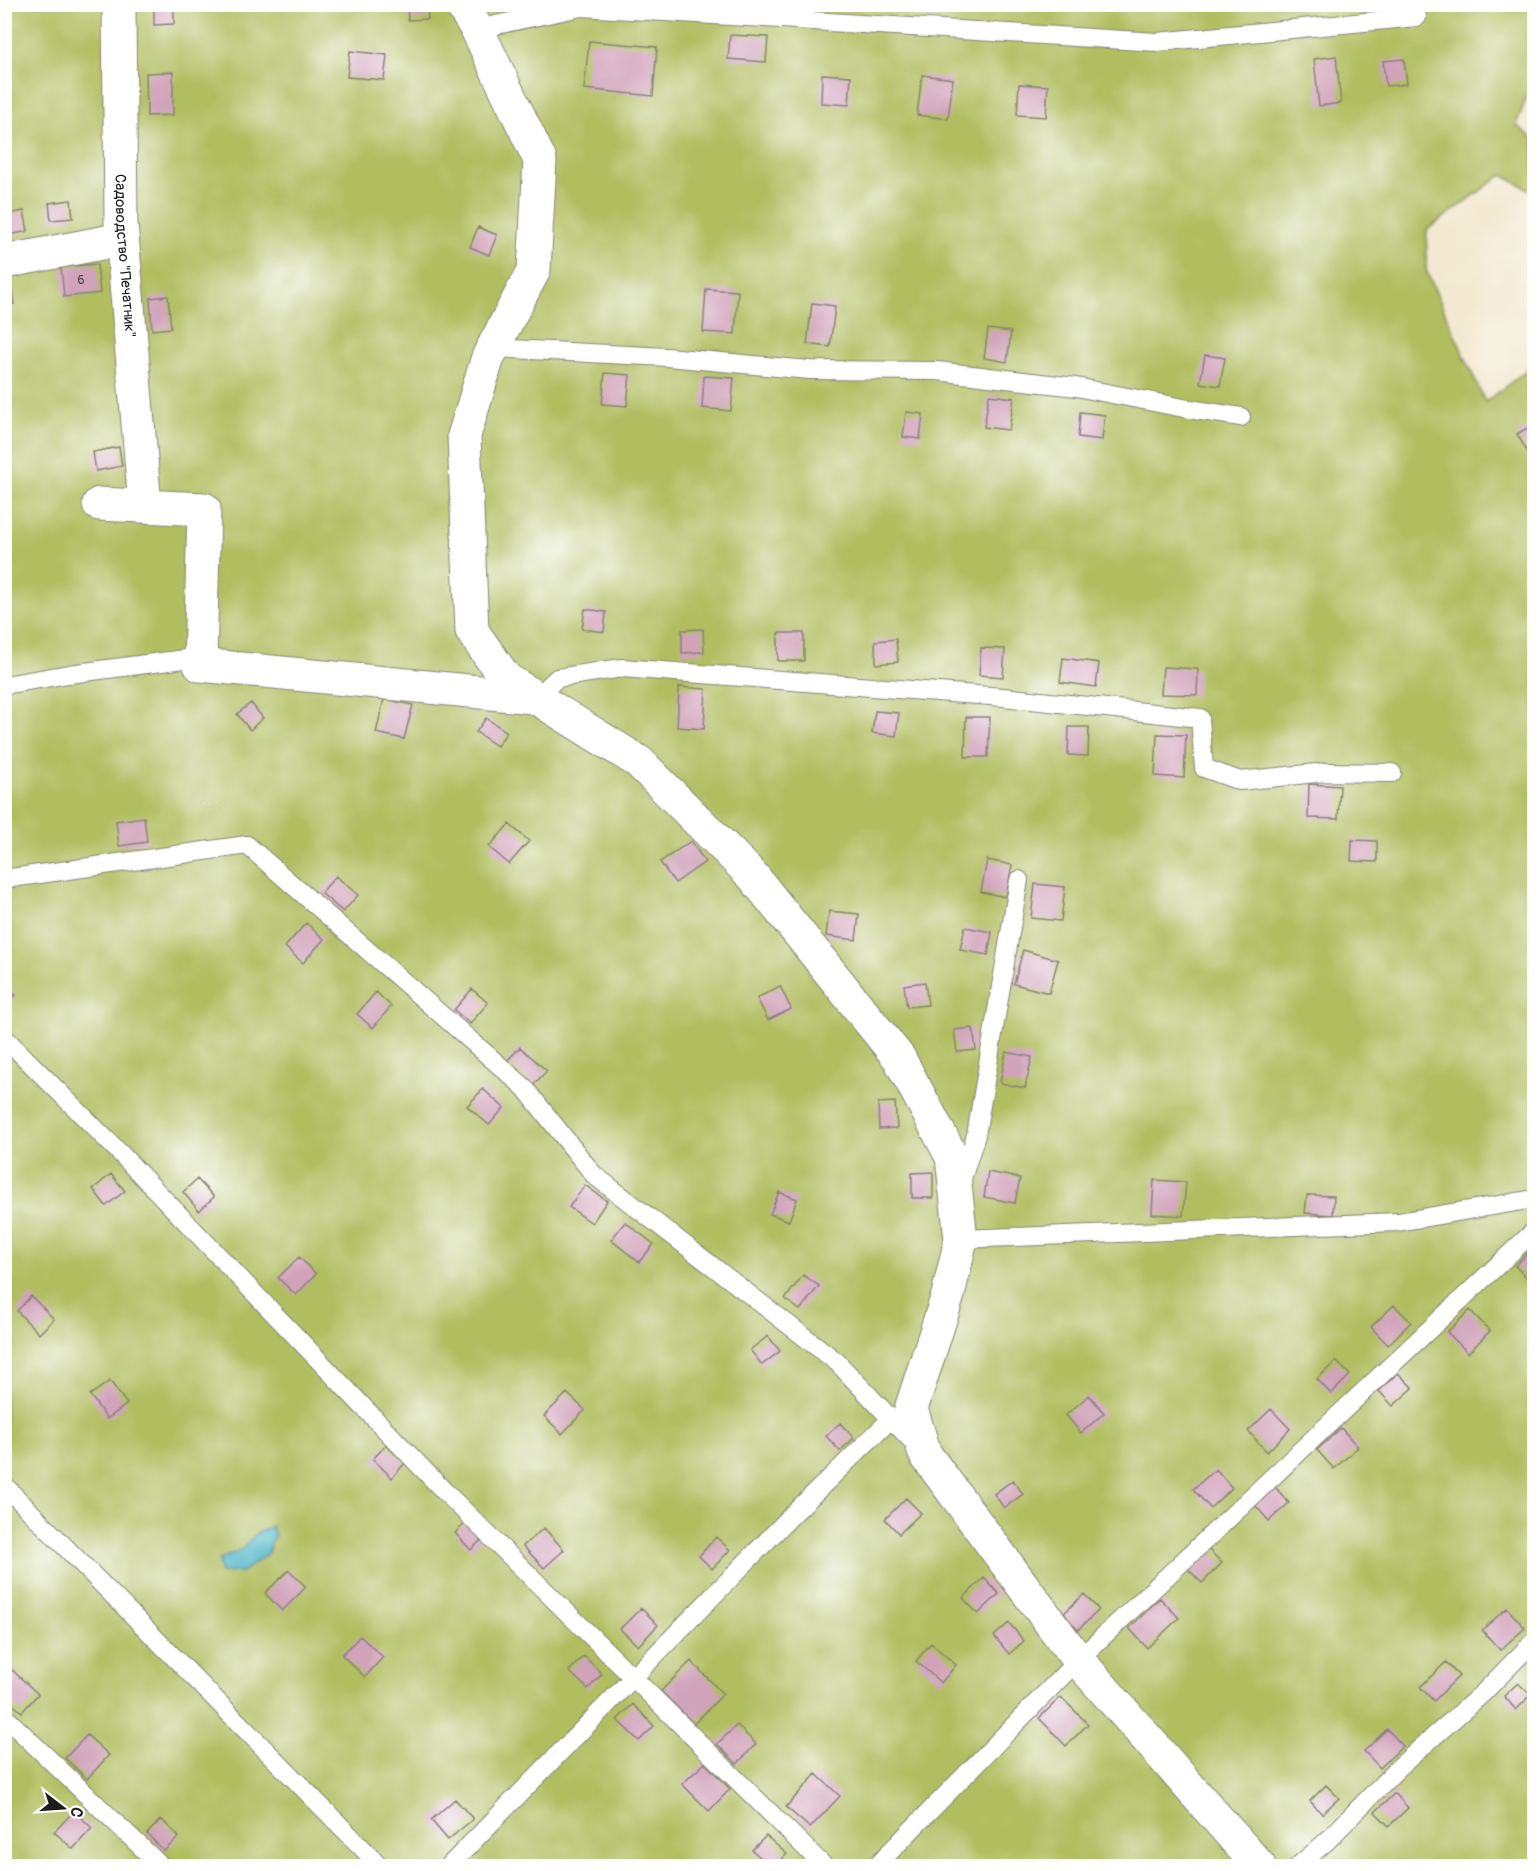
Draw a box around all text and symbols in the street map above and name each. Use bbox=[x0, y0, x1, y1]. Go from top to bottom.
street label: Садоводство "Печатник" bbox=[111, 174, 140, 338]
house number: 6 bbox=[78, 273, 85, 288]
north arrow bbox=[33, 1778, 93, 1838]
text: С bbox=[65, 1804, 87, 1820]

